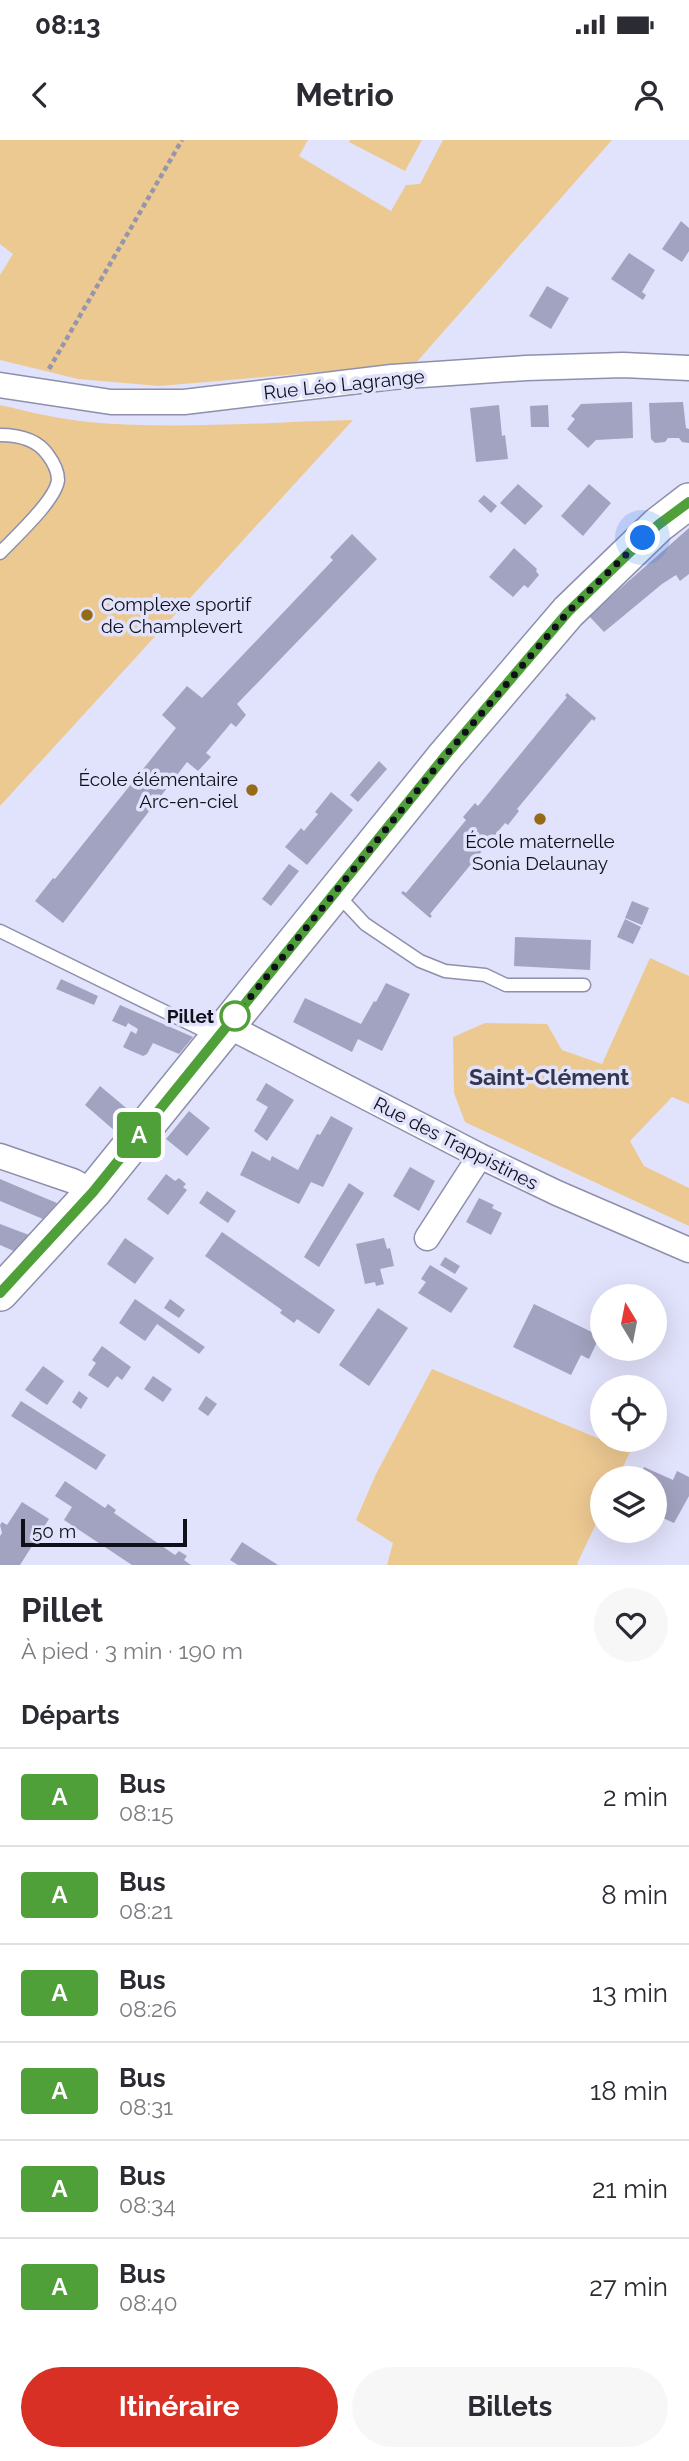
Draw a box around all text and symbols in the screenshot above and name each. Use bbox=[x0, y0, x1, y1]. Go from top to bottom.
text: 08:13 bbox=[35, 10, 100, 40]
icon: back bbox=[21, 76, 59, 114]
text: Metrio bbox=[295, 76, 394, 113]
icon: person bbox=[630, 76, 668, 114]
street label: Rue Léo Lagrange bbox=[262, 365, 426, 403]
your location bbox=[625, 520, 660, 555]
place label: Complexe sportif de Champlevert bbox=[101, 593, 252, 637]
marker: Complexe sportif de Champlevert bbox=[79, 607, 95, 623]
place label: École élémentaire Arc-en-ciel bbox=[78, 768, 239, 812]
marker: École élémentaire Arc-en-ciel bbox=[244, 782, 260, 798]
marker: École maternelle Sonia Delaunay bbox=[532, 811, 548, 827]
place label: École maternelle Sonia Delaunay bbox=[465, 830, 615, 874]
marker: Pillet bbox=[220, 1001, 250, 1031]
place label: Pillet bbox=[167, 1005, 215, 1027]
district label: Saint-Clément bbox=[469, 1063, 629, 1090]
street label: Rue des Trappistines bbox=[370, 1092, 542, 1194]
line badge: A bbox=[116, 1112, 162, 1158]
text: A bbox=[131, 1120, 147, 1149]
north arrow bbox=[590, 1284, 667, 1362]
map controls bbox=[590, 1284, 667, 1543]
button: locate bbox=[590, 1375, 667, 1452]
button: layers bbox=[590, 1466, 667, 1543]
scale bar bbox=[21, 1516, 187, 1548]
text: 50 m bbox=[32, 1520, 76, 1542]
button: heart bbox=[594, 1588, 668, 1662]
text: Pillet bbox=[21, 1591, 103, 1630]
text: À pied · 3 min · 190 m bbox=[21, 1637, 243, 1664]
text: Départs bbox=[21, 1700, 120, 1730]
text: Bus bbox=[119, 1769, 166, 1799]
text: A bbox=[51, 1782, 68, 1811]
text: 2 min bbox=[603, 1782, 668, 1812]
text: 08:15 bbox=[119, 1799, 173, 1826]
text: Bus bbox=[119, 1867, 166, 1897]
text: A bbox=[51, 1880, 68, 1909]
text: 8 min bbox=[601, 1880, 668, 1910]
text: 08:21 bbox=[119, 1897, 173, 1924]
text: Bus bbox=[119, 1965, 166, 1995]
text: A bbox=[51, 1978, 68, 2007]
text: 13 min bbox=[592, 1978, 668, 2008]
text: 08:26 bbox=[119, 1995, 177, 2022]
text: Bus bbox=[119, 2063, 166, 2093]
text: A bbox=[51, 2076, 68, 2105]
text: 18 min bbox=[590, 2076, 668, 2106]
text: 08:31 bbox=[119, 2093, 173, 2120]
text: Bus bbox=[119, 2161, 166, 2191]
text: A bbox=[51, 2174, 68, 2203]
text: 21 min bbox=[592, 2174, 668, 2204]
text: 08:34 bbox=[119, 2191, 176, 2218]
text: Bus bbox=[119, 2259, 166, 2289]
text: A bbox=[51, 2272, 68, 2301]
text: 27 min bbox=[589, 2272, 668, 2302]
text: 08:40 bbox=[119, 2289, 178, 2316]
button: Itinéraire bbox=[21, 2367, 338, 2447]
button: Billets bbox=[352, 2367, 668, 2447]

